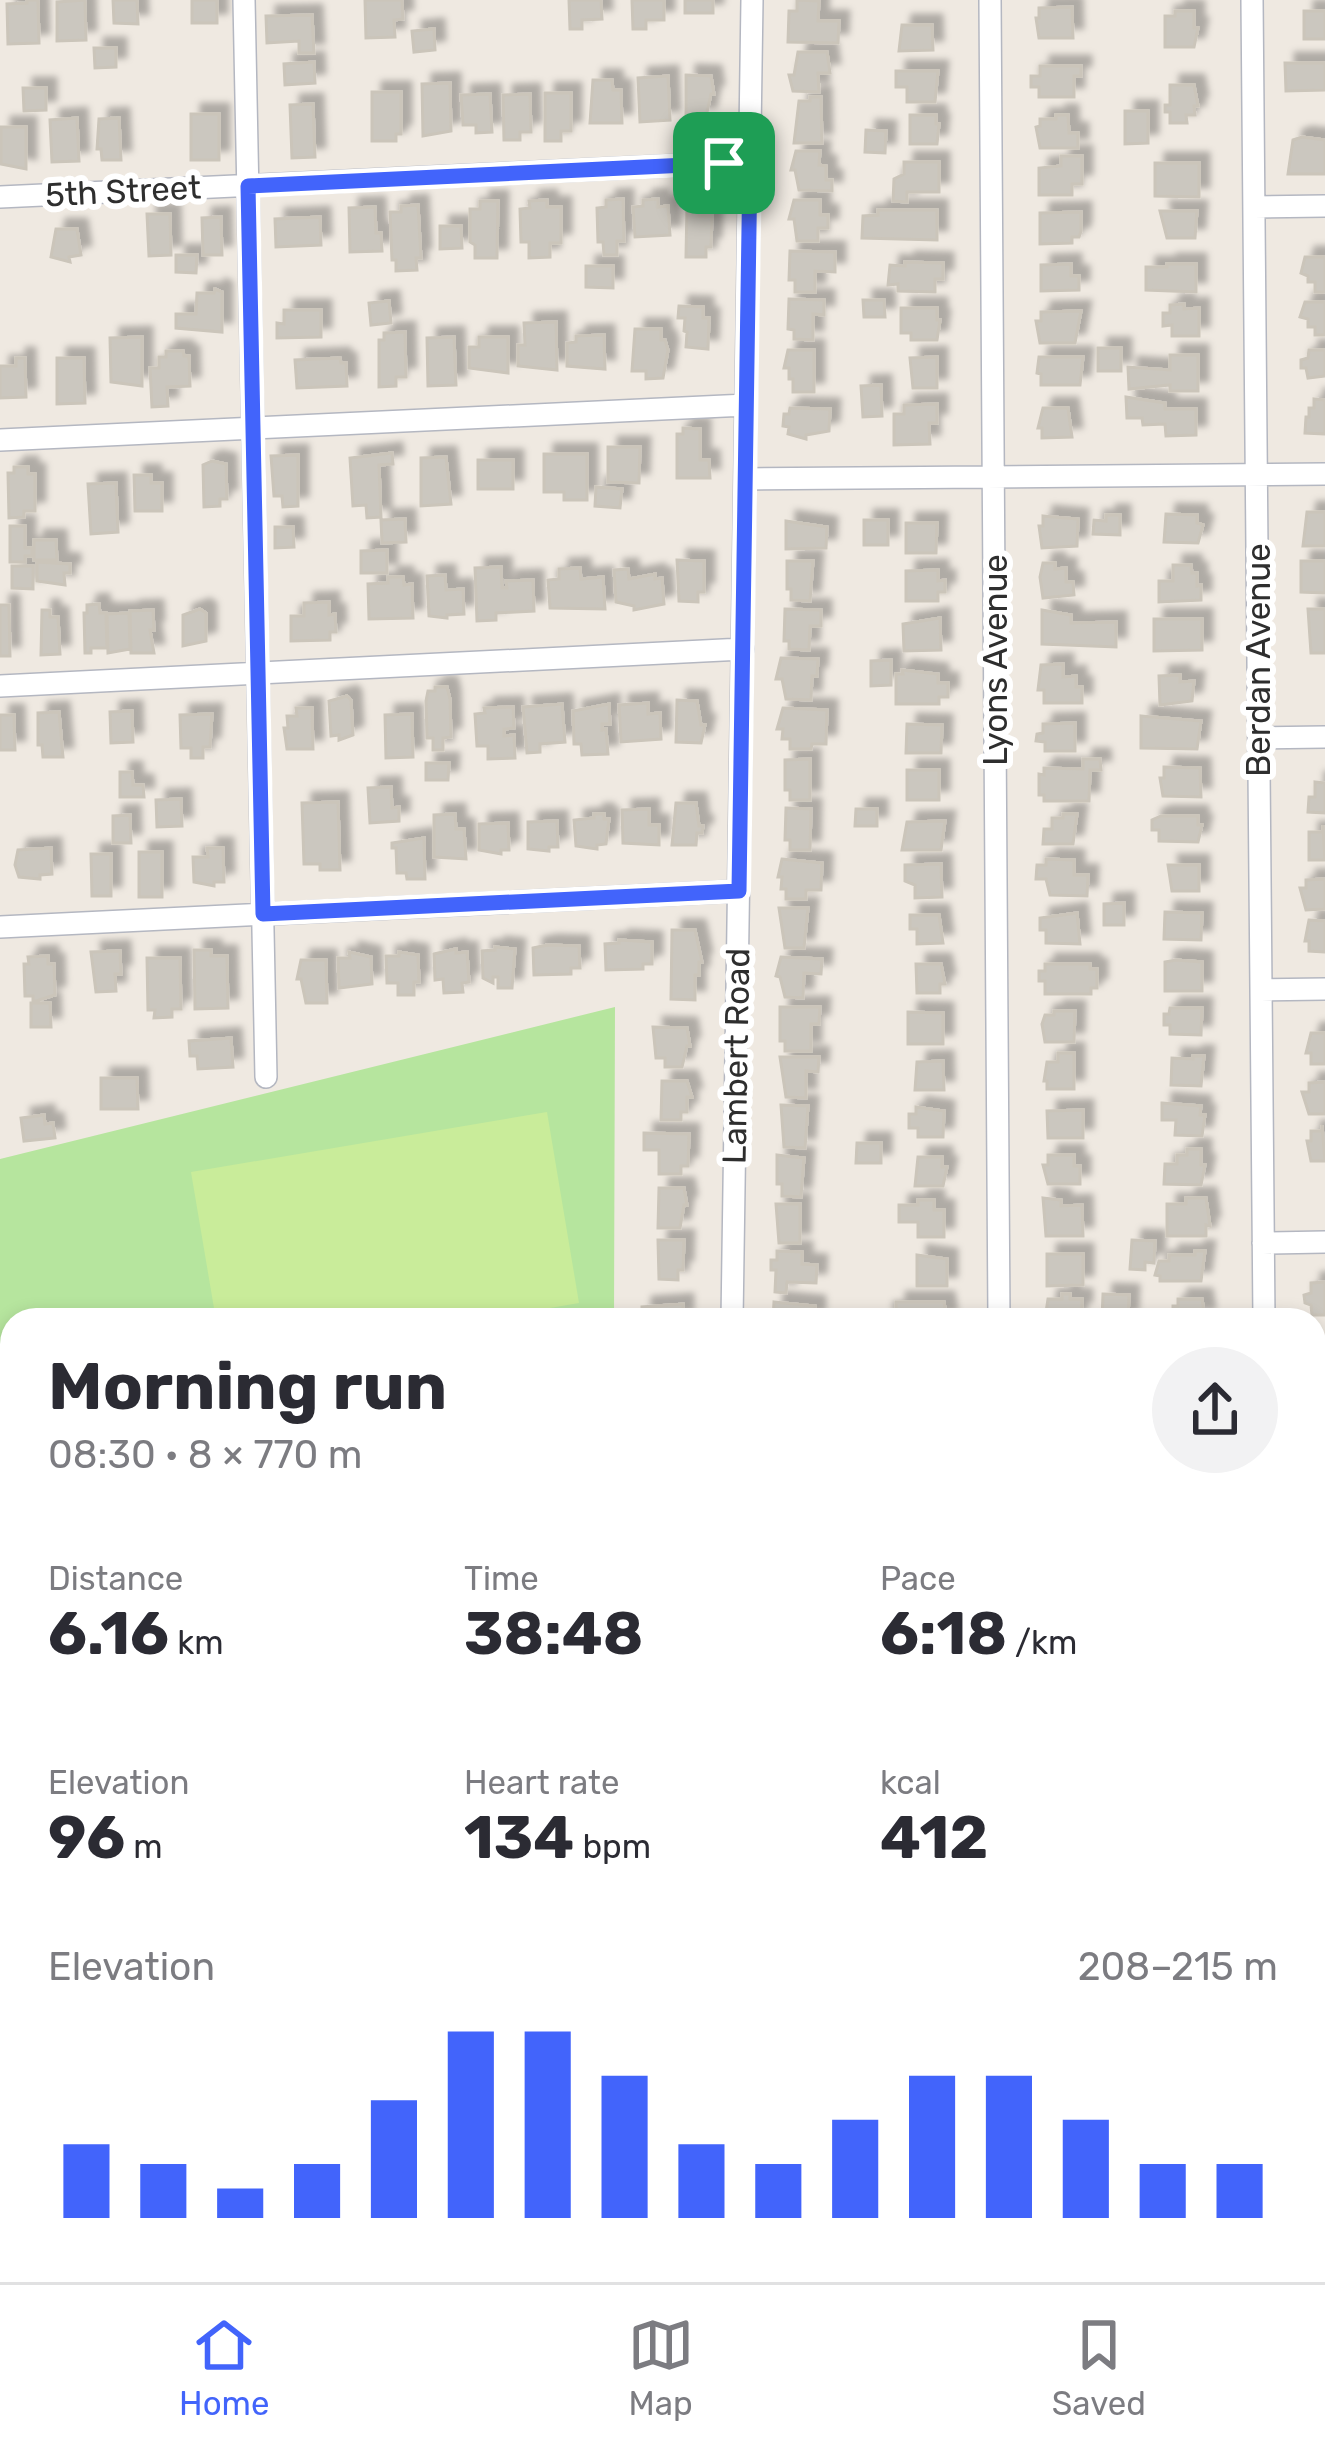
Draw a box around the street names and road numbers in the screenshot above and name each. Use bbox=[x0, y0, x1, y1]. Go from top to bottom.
street label: 5th Street bbox=[44, 167, 202, 215]
street label: Berdan Avenue bbox=[1239, 543, 1278, 777]
street label: Lyons Avenue bbox=[976, 554, 1015, 766]
street label: Lambert Road bbox=[715, 948, 757, 1164]

